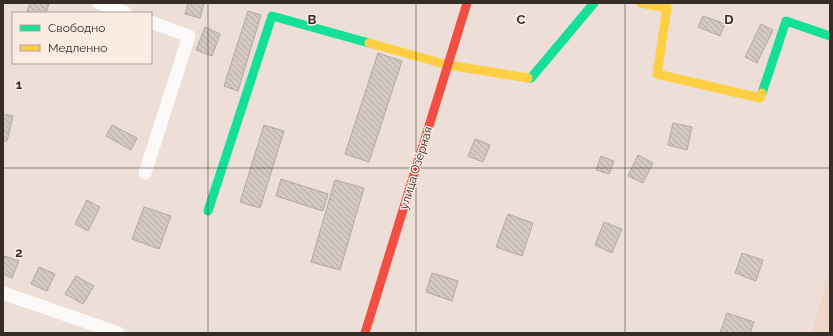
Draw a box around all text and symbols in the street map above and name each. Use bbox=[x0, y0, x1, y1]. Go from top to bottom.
legend bbox=[12, 12, 152, 64]
text: B bbox=[308, 12, 317, 27]
text: C bbox=[517, 12, 526, 27]
text: D bbox=[724, 12, 734, 27]
text: Свободно bbox=[48, 21, 105, 35]
text: Медленно bbox=[48, 41, 107, 55]
text: 1 bbox=[16, 77, 23, 92]
street label: улица Озёрная bbox=[397, 125, 435, 211]
text: 2 bbox=[15, 245, 23, 260]

